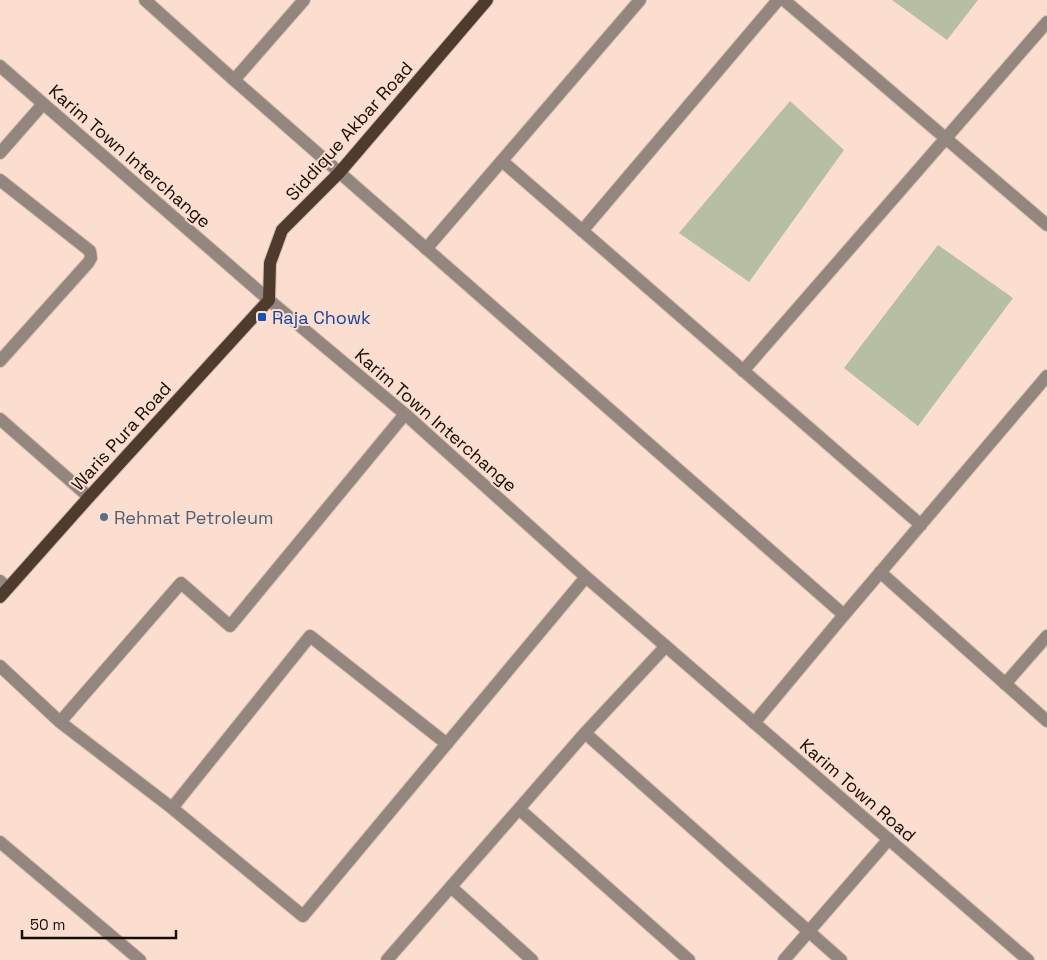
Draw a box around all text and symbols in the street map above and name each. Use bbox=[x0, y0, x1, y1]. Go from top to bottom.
street label: Siddique Akbar Road bbox=[280, 57, 418, 205]
street label: Karim Town Interchange bbox=[44, 79, 216, 233]
place label: Raja Chowk bbox=[272, 306, 371, 329]
marker: Raja Chowk bbox=[256, 311, 268, 323]
street label: Karim Town Interchange bbox=[350, 343, 522, 497]
street label: Waris Pura Road bbox=[66, 377, 176, 495]
place label: Rehmat Petroleum bbox=[114, 506, 273, 529]
marker: Rehmat Petroleum bbox=[98, 511, 110, 523]
street label: Karim Town Road bbox=[795, 733, 921, 847]
scale bar bbox=[22, 908, 176, 940]
text: 50 m bbox=[30, 915, 65, 934]

